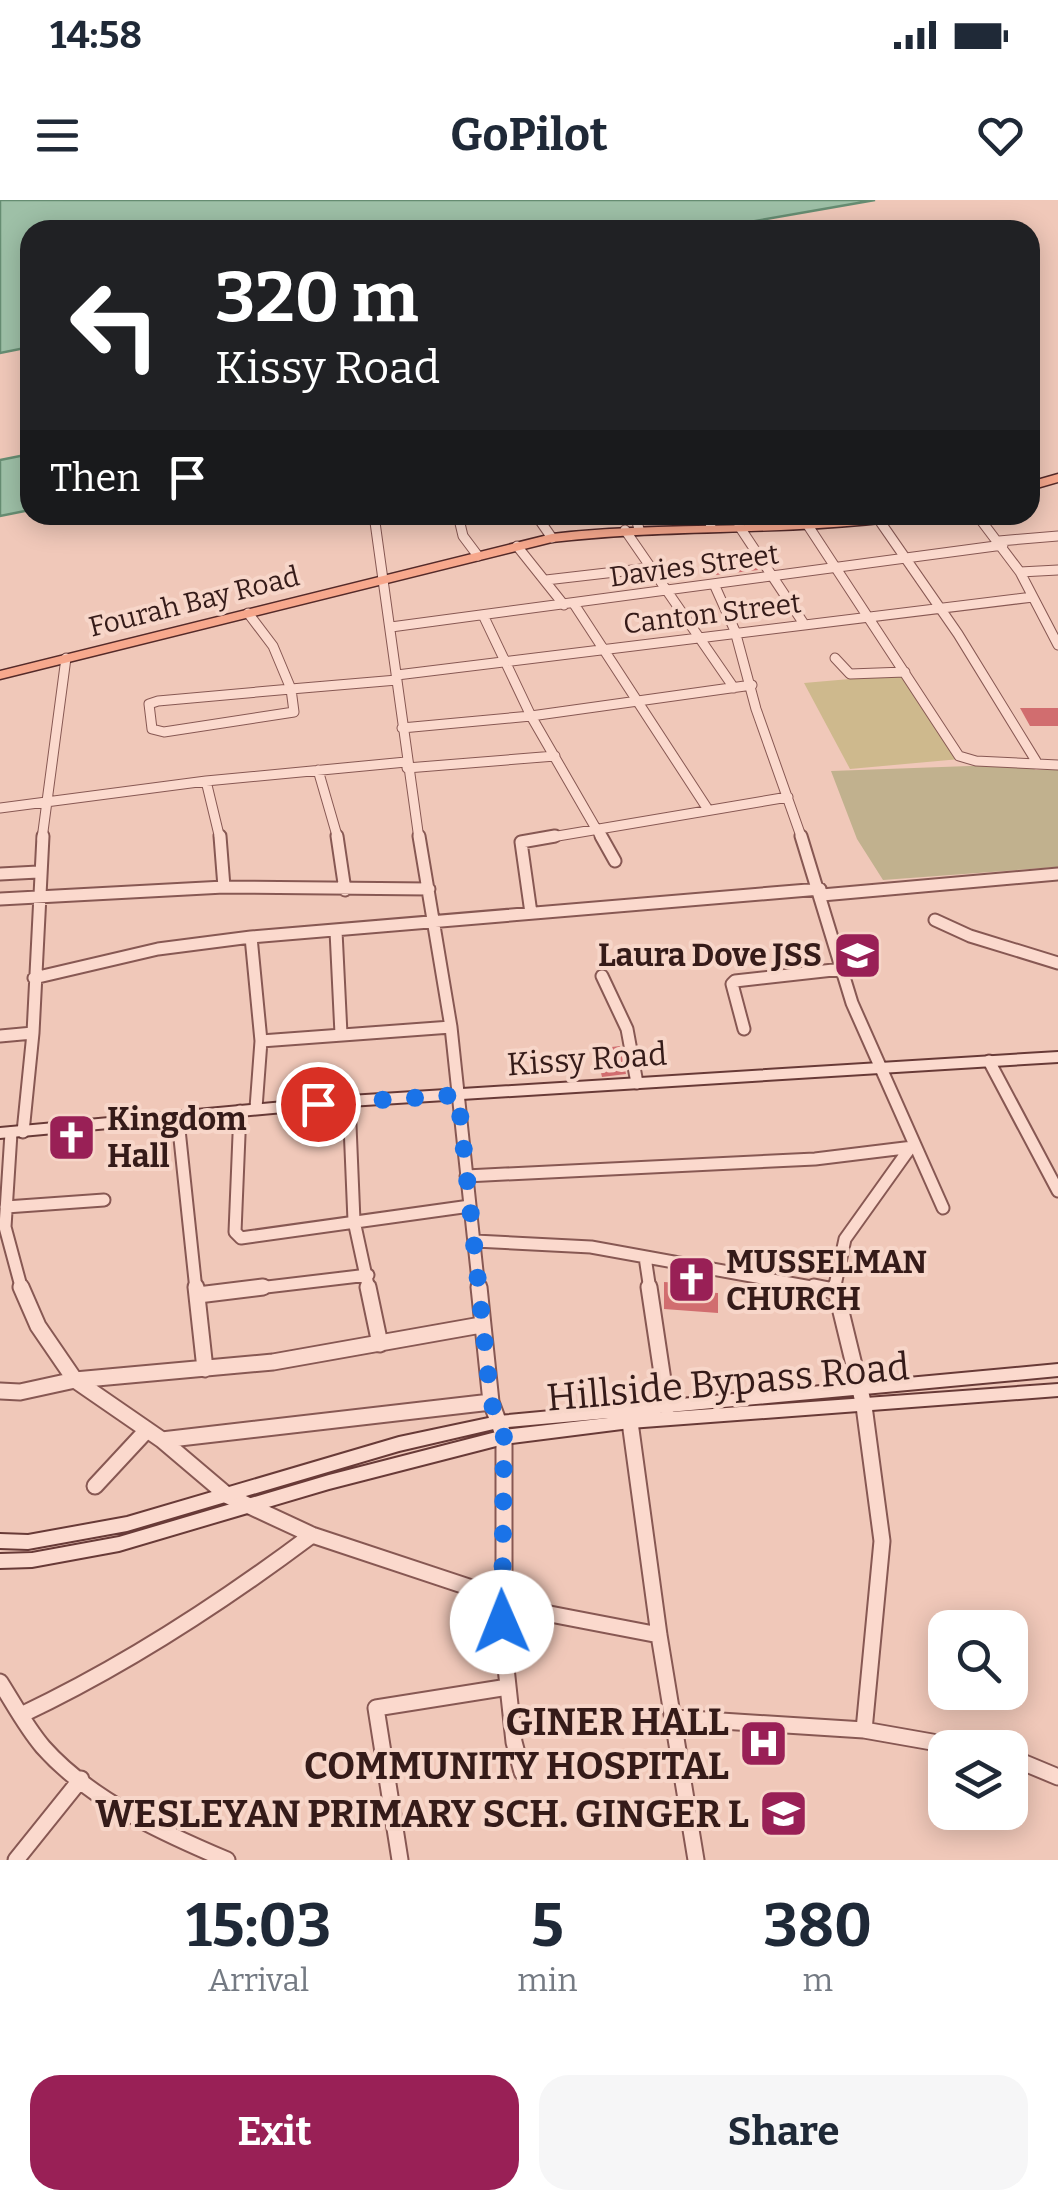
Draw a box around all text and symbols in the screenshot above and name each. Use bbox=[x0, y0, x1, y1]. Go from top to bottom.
text: 14:58 bbox=[50, 12, 142, 58]
icon: menu bbox=[30, 108, 85, 163]
text: GoPilot bbox=[450, 108, 608, 162]
icon: heart bbox=[973, 108, 1028, 163]
text: 320 m bbox=[215, 256, 419, 340]
icon: left bbox=[50, 260, 180, 390]
text: Kissy Road bbox=[215, 341, 440, 395]
icon: arrive bbox=[160, 450, 215, 505]
text: Then bbox=[50, 455, 140, 501]
street label: Davies Street bbox=[607, 537, 781, 594]
street label: Fourah Bay Road bbox=[85, 559, 303, 644]
street label: Canton Street bbox=[621, 586, 803, 641]
school or university icon: Laura Dove JSS bbox=[831, 929, 883, 981]
place label: Laura Dove JSS bbox=[598, 936, 822, 974]
street label: Kissy Road bbox=[506, 1034, 668, 1084]
pin bbox=[276, 1062, 361, 1147]
icon: arrive bbox=[291, 1077, 346, 1132]
place label: Kingdom Hall bbox=[107, 1100, 247, 1175]
church icon: Kingdom Hall bbox=[46, 1111, 98, 1163]
place label: MUSSELMAN CHURCH bbox=[726, 1243, 927, 1318]
church icon: MUSSELMAN CHURCH bbox=[665, 1254, 717, 1306]
street label: Hillside Bypass Road bbox=[545, 1343, 911, 1421]
position arrow bbox=[450, 1570, 554, 1674]
map controls bbox=[928, 1610, 1028, 1830]
button: search bbox=[928, 1610, 1028, 1710]
place label: GINER HALL COMMUNITY HOSPITAL bbox=[304, 1699, 729, 1789]
hospital icon: GINER HALL COMMUNITY HOSPITAL bbox=[738, 1718, 790, 1770]
button: layers bbox=[928, 1730, 1028, 1830]
school or university icon: WESLEYAN PRIMARY SCH. GINGER L bbox=[758, 1788, 810, 1840]
place label: WESLEYAN PRIMARY SCH. GINGER L bbox=[95, 1791, 749, 1837]
text: 15:03 bbox=[186, 1890, 331, 1962]
text: 5 bbox=[531, 1890, 564, 1962]
text: 380 bbox=[763, 1890, 872, 1962]
text: Arrival bbox=[208, 1961, 309, 1999]
text: min bbox=[517, 1961, 577, 1999]
text: m bbox=[802, 1961, 833, 1999]
button: Exit bbox=[30, 2075, 519, 2190]
button: Share bbox=[539, 2075, 1028, 2190]

